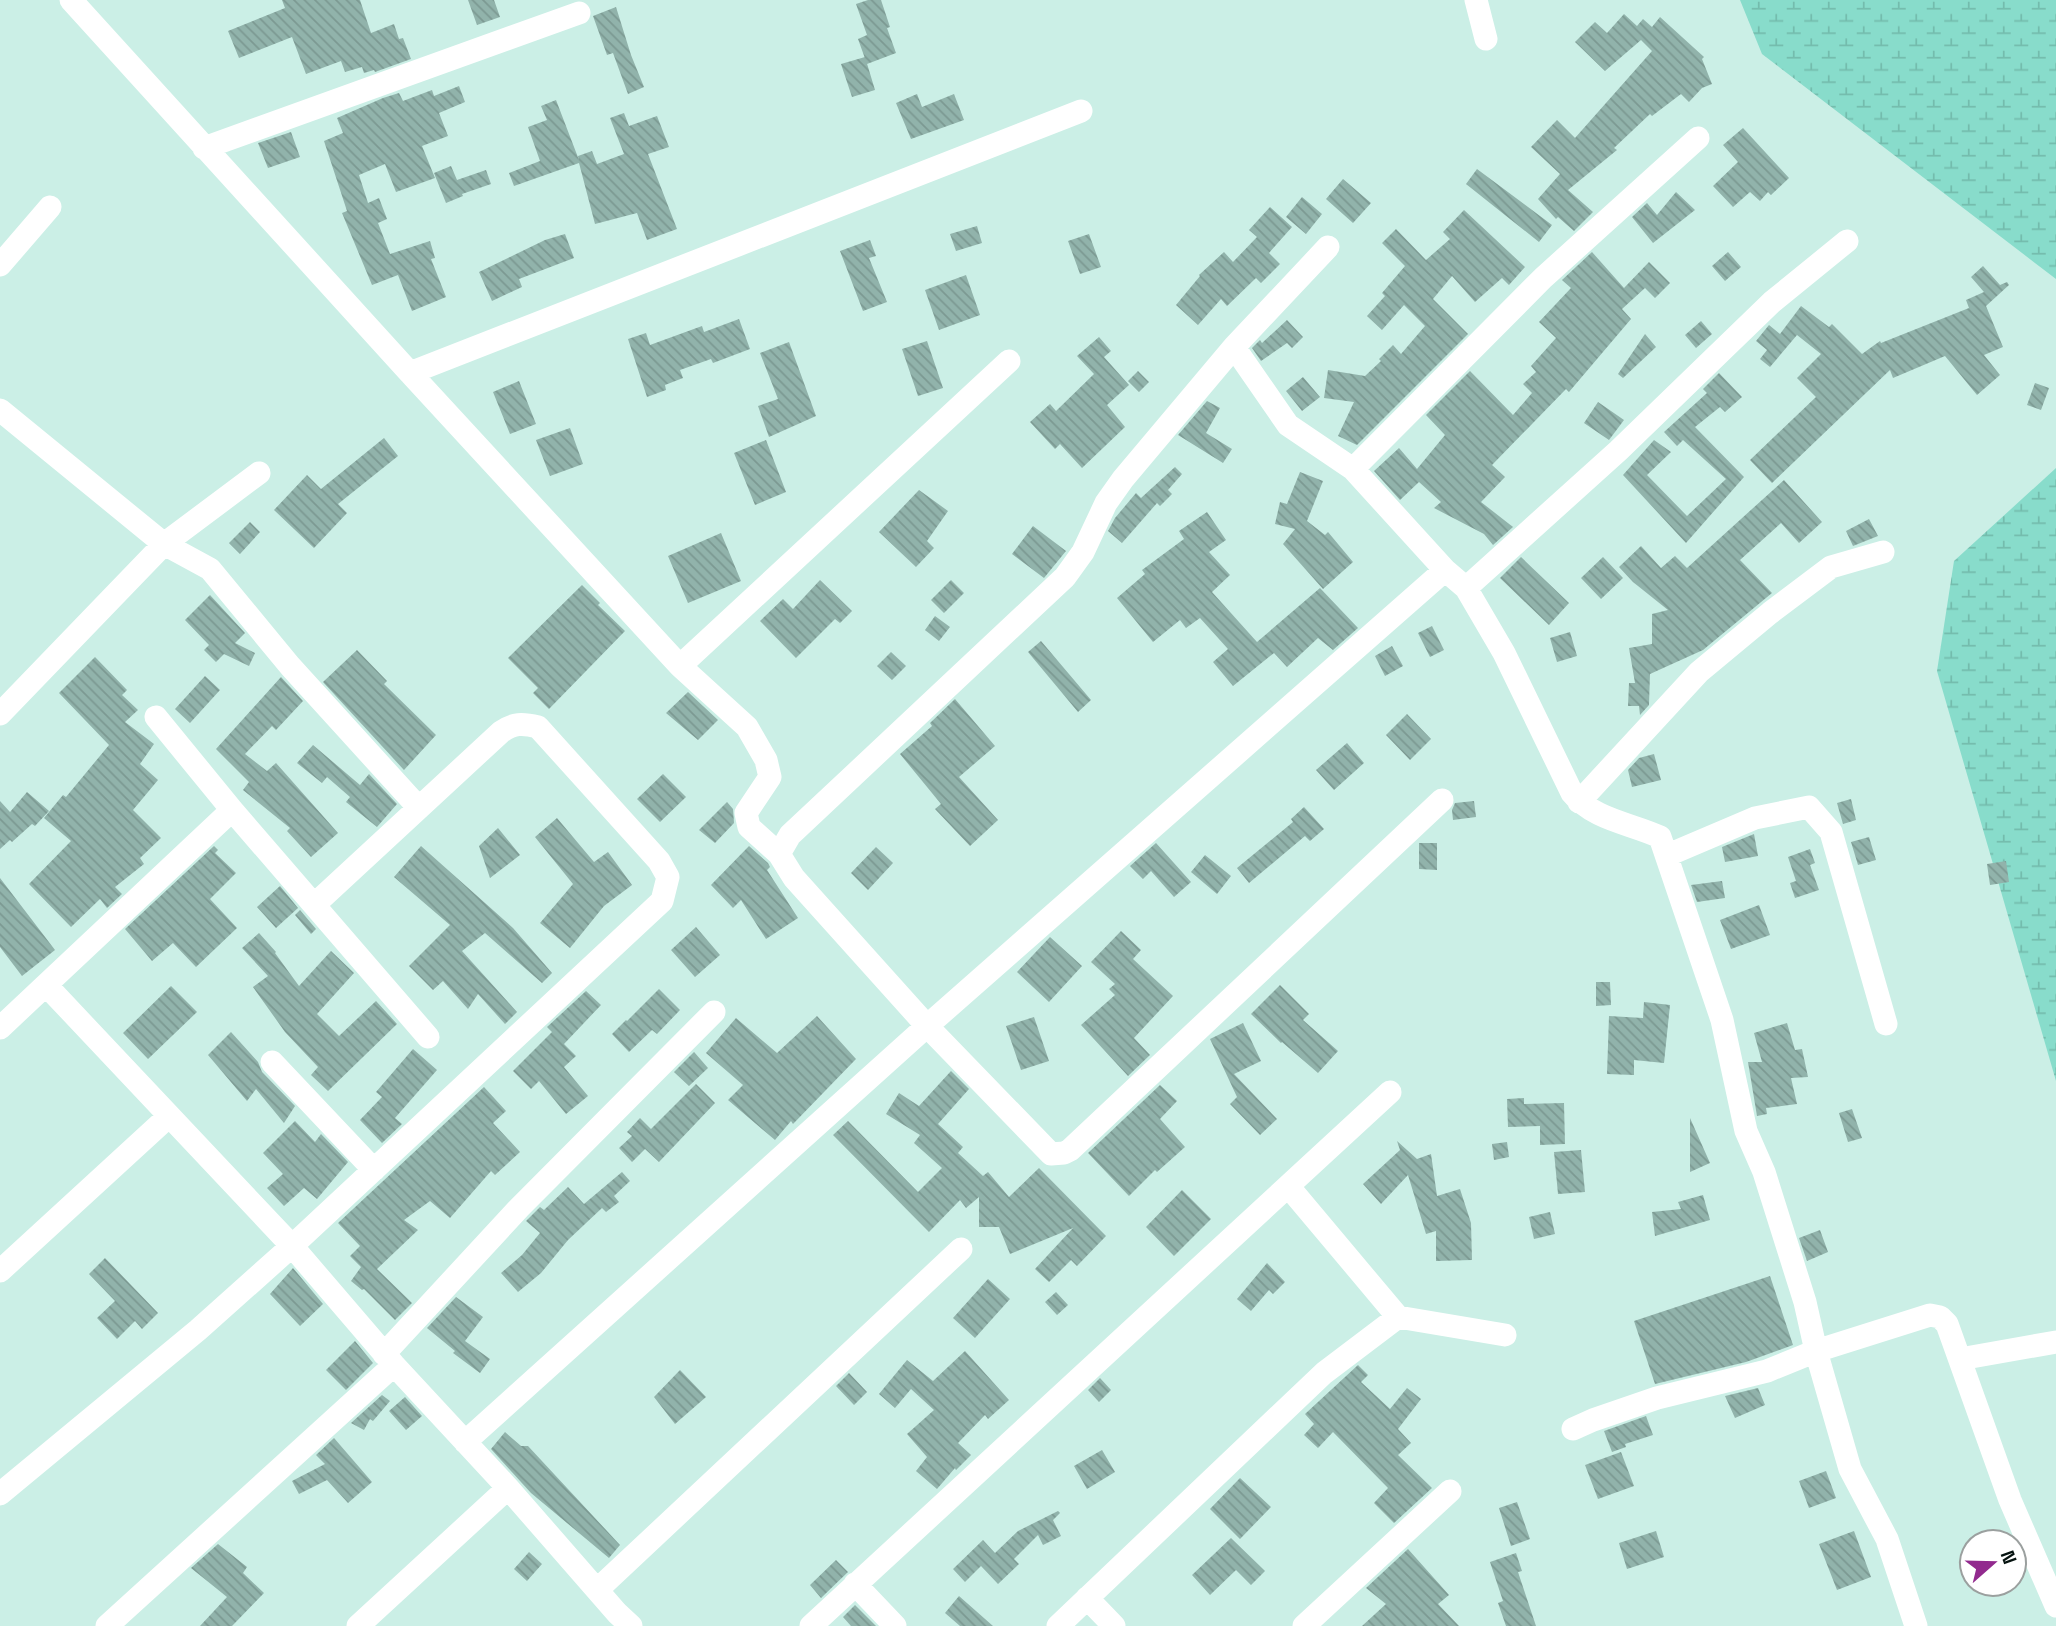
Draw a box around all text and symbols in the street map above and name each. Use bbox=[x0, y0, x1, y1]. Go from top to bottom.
north arrow bbox=[1958, 1528, 2028, 1598]
text: N bbox=[1995, 1547, 2022, 1568]

